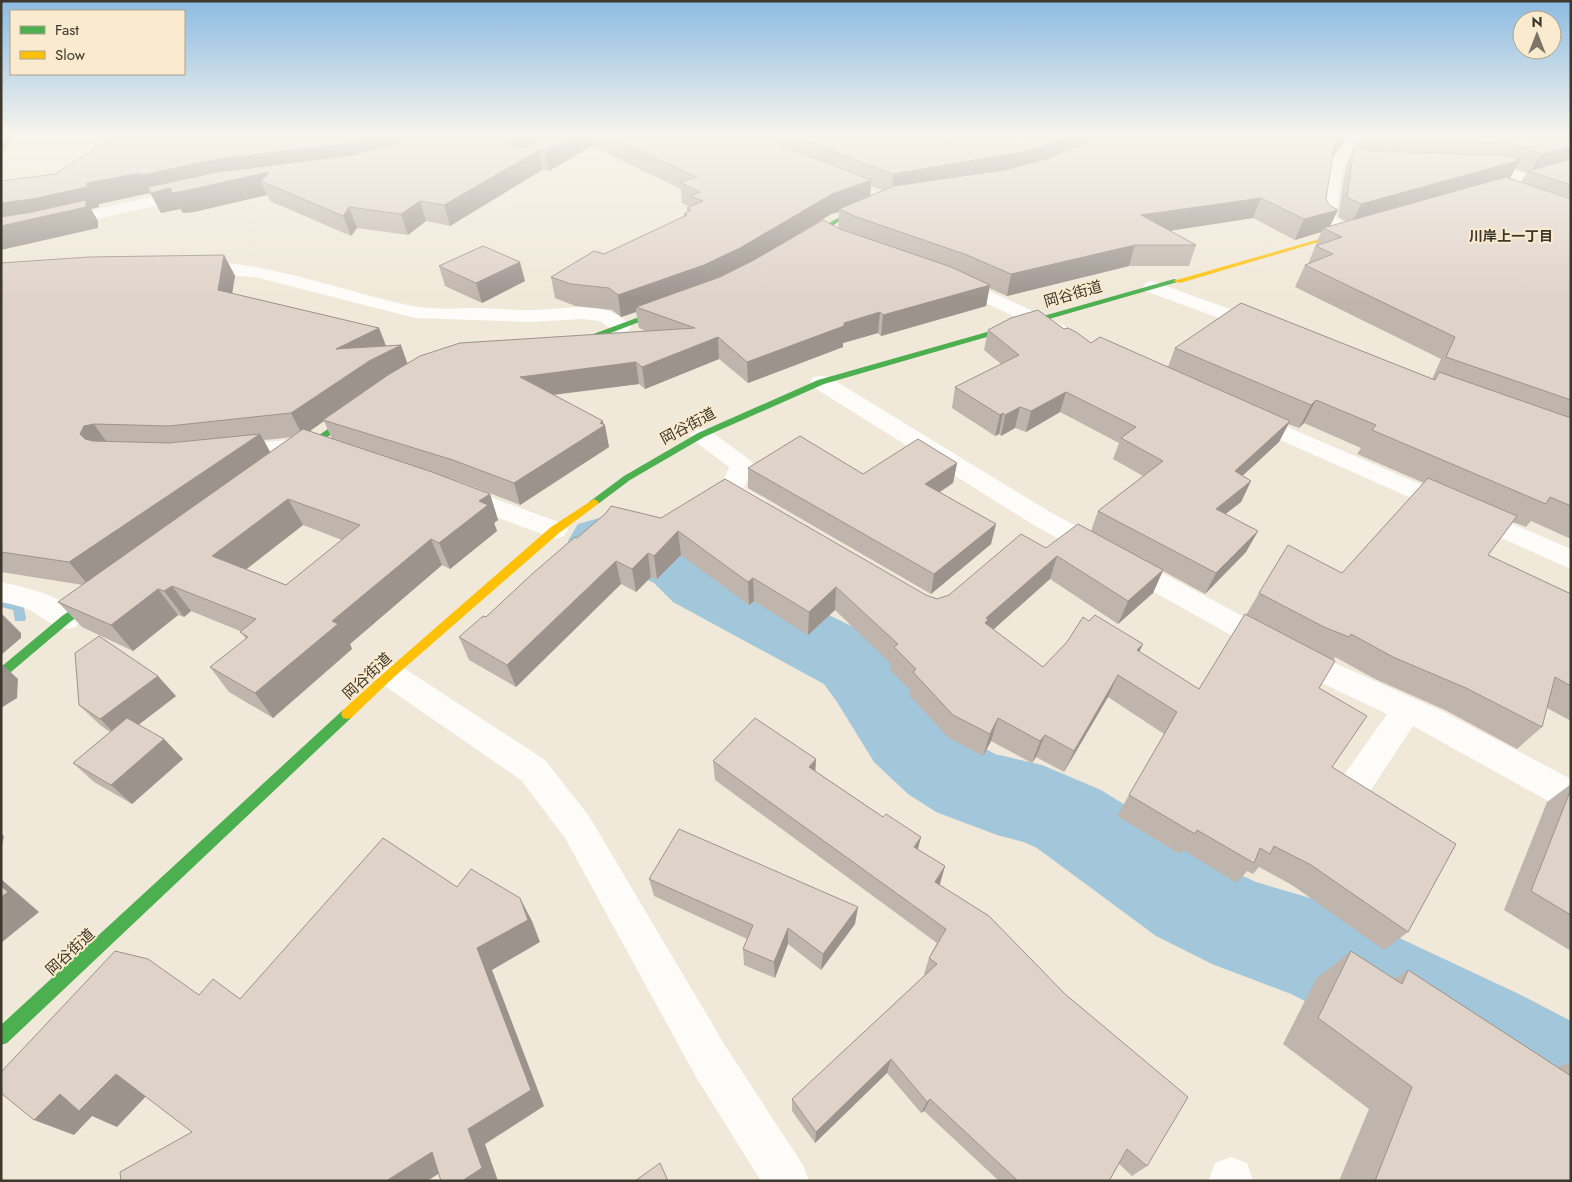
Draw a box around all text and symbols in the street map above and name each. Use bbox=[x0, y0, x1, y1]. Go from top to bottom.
legend bbox=[10, 10, 185, 75]
north arrow bbox=[1512, 10, 1562, 60]
text: N bbox=[1531, 12, 1543, 32]
text: Fast bbox=[55, 19, 79, 41]
text: Slow bbox=[55, 44, 86, 66]
district label: 川岸上一丁目 bbox=[1469, 226, 1553, 246]
street label: 岡谷街道 bbox=[1041, 275, 1105, 313]
street label: 岡谷街道 bbox=[656, 402, 720, 450]
street label: 岡谷街道 bbox=[338, 647, 396, 705]
street label: 岡谷街道 bbox=[41, 923, 99, 981]

